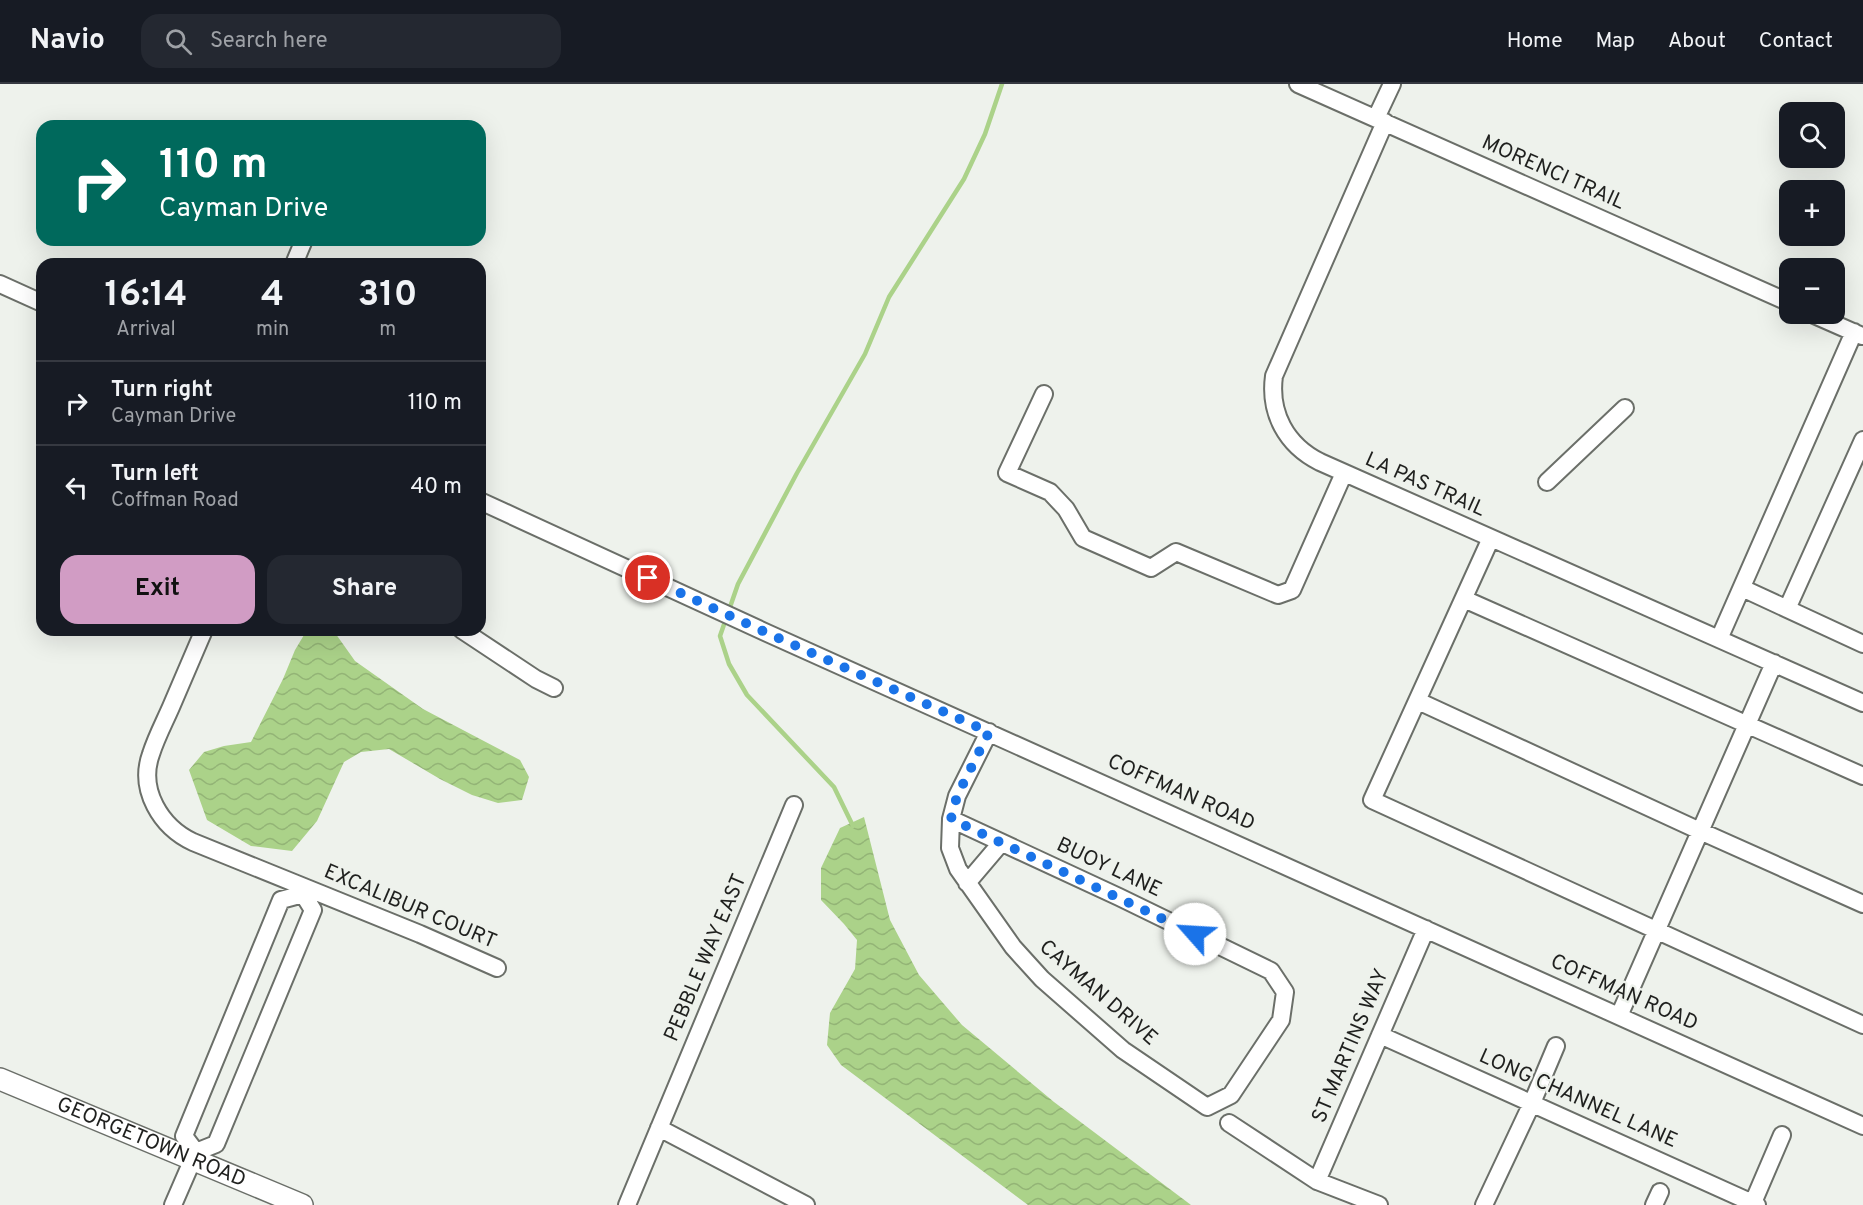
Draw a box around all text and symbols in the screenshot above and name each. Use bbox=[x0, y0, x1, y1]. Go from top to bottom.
search box bbox=[141, 14, 561, 68]
text: Navio bbox=[30, 23, 105, 59]
icon: search bbox=[162, 25, 195, 58]
text: Search here bbox=[210, 28, 327, 55]
text: Home bbox=[1507, 28, 1563, 55]
text: Map bbox=[1596, 28, 1635, 55]
text: About bbox=[1668, 28, 1726, 55]
text: Contact bbox=[1759, 28, 1833, 55]
map controls bbox=[1779, 102, 1845, 324]
button: search bbox=[1779, 102, 1845, 168]
street label: MORENCI TRAIL bbox=[1477, 129, 1629, 217]
text: 110 m bbox=[159, 140, 268, 193]
icon: right bbox=[60, 144, 138, 222]
button: + bbox=[1779, 180, 1845, 246]
text: Cayman Drive bbox=[159, 192, 328, 226]
button: − bbox=[1779, 258, 1845, 324]
text: 16:14 bbox=[105, 273, 187, 319]
text: 4 bbox=[261, 273, 284, 319]
text: 310 bbox=[358, 273, 417, 319]
text: Arrival bbox=[116, 317, 176, 343]
text: min bbox=[256, 317, 289, 343]
text: m bbox=[379, 317, 396, 343]
text: Turn right bbox=[111, 377, 213, 404]
icon: right bbox=[60, 387, 93, 420]
text: 110 m bbox=[408, 390, 462, 417]
text: Cayman Drive bbox=[111, 404, 236, 430]
street label: LA PAS TRAIL bbox=[1361, 446, 1490, 524]
text: Turn left bbox=[111, 461, 199, 488]
icon: left bbox=[60, 471, 93, 504]
text: 40 m bbox=[410, 474, 462, 501]
text: Coffman Road bbox=[111, 488, 239, 514]
pin bbox=[622, 552, 673, 603]
button: Exit bbox=[60, 555, 255, 624]
button: Share bbox=[267, 555, 462, 624]
icon: arrive bbox=[631, 561, 664, 594]
street label: COFFMAN ROAD bbox=[1103, 748, 1259, 838]
street label: BUOY LANE bbox=[1052, 832, 1166, 904]
street label: EXCALIBUR COURT bbox=[320, 858, 500, 956]
street label: PEBBLE WAY EAST bbox=[659, 870, 753, 1046]
position arrow bbox=[1163, 902, 1227, 966]
street label: CAYMAN DRIVE bbox=[1033, 934, 1163, 1052]
street label: COFFMAN ROAD bbox=[1546, 948, 1702, 1038]
street label: ST MARTINS WAY bbox=[1306, 965, 1396, 1127]
street label: LONG CHANNEL LANE bbox=[1475, 1043, 1681, 1155]
street label: GEORGETOWN ROAD bbox=[53, 1091, 250, 1194]

